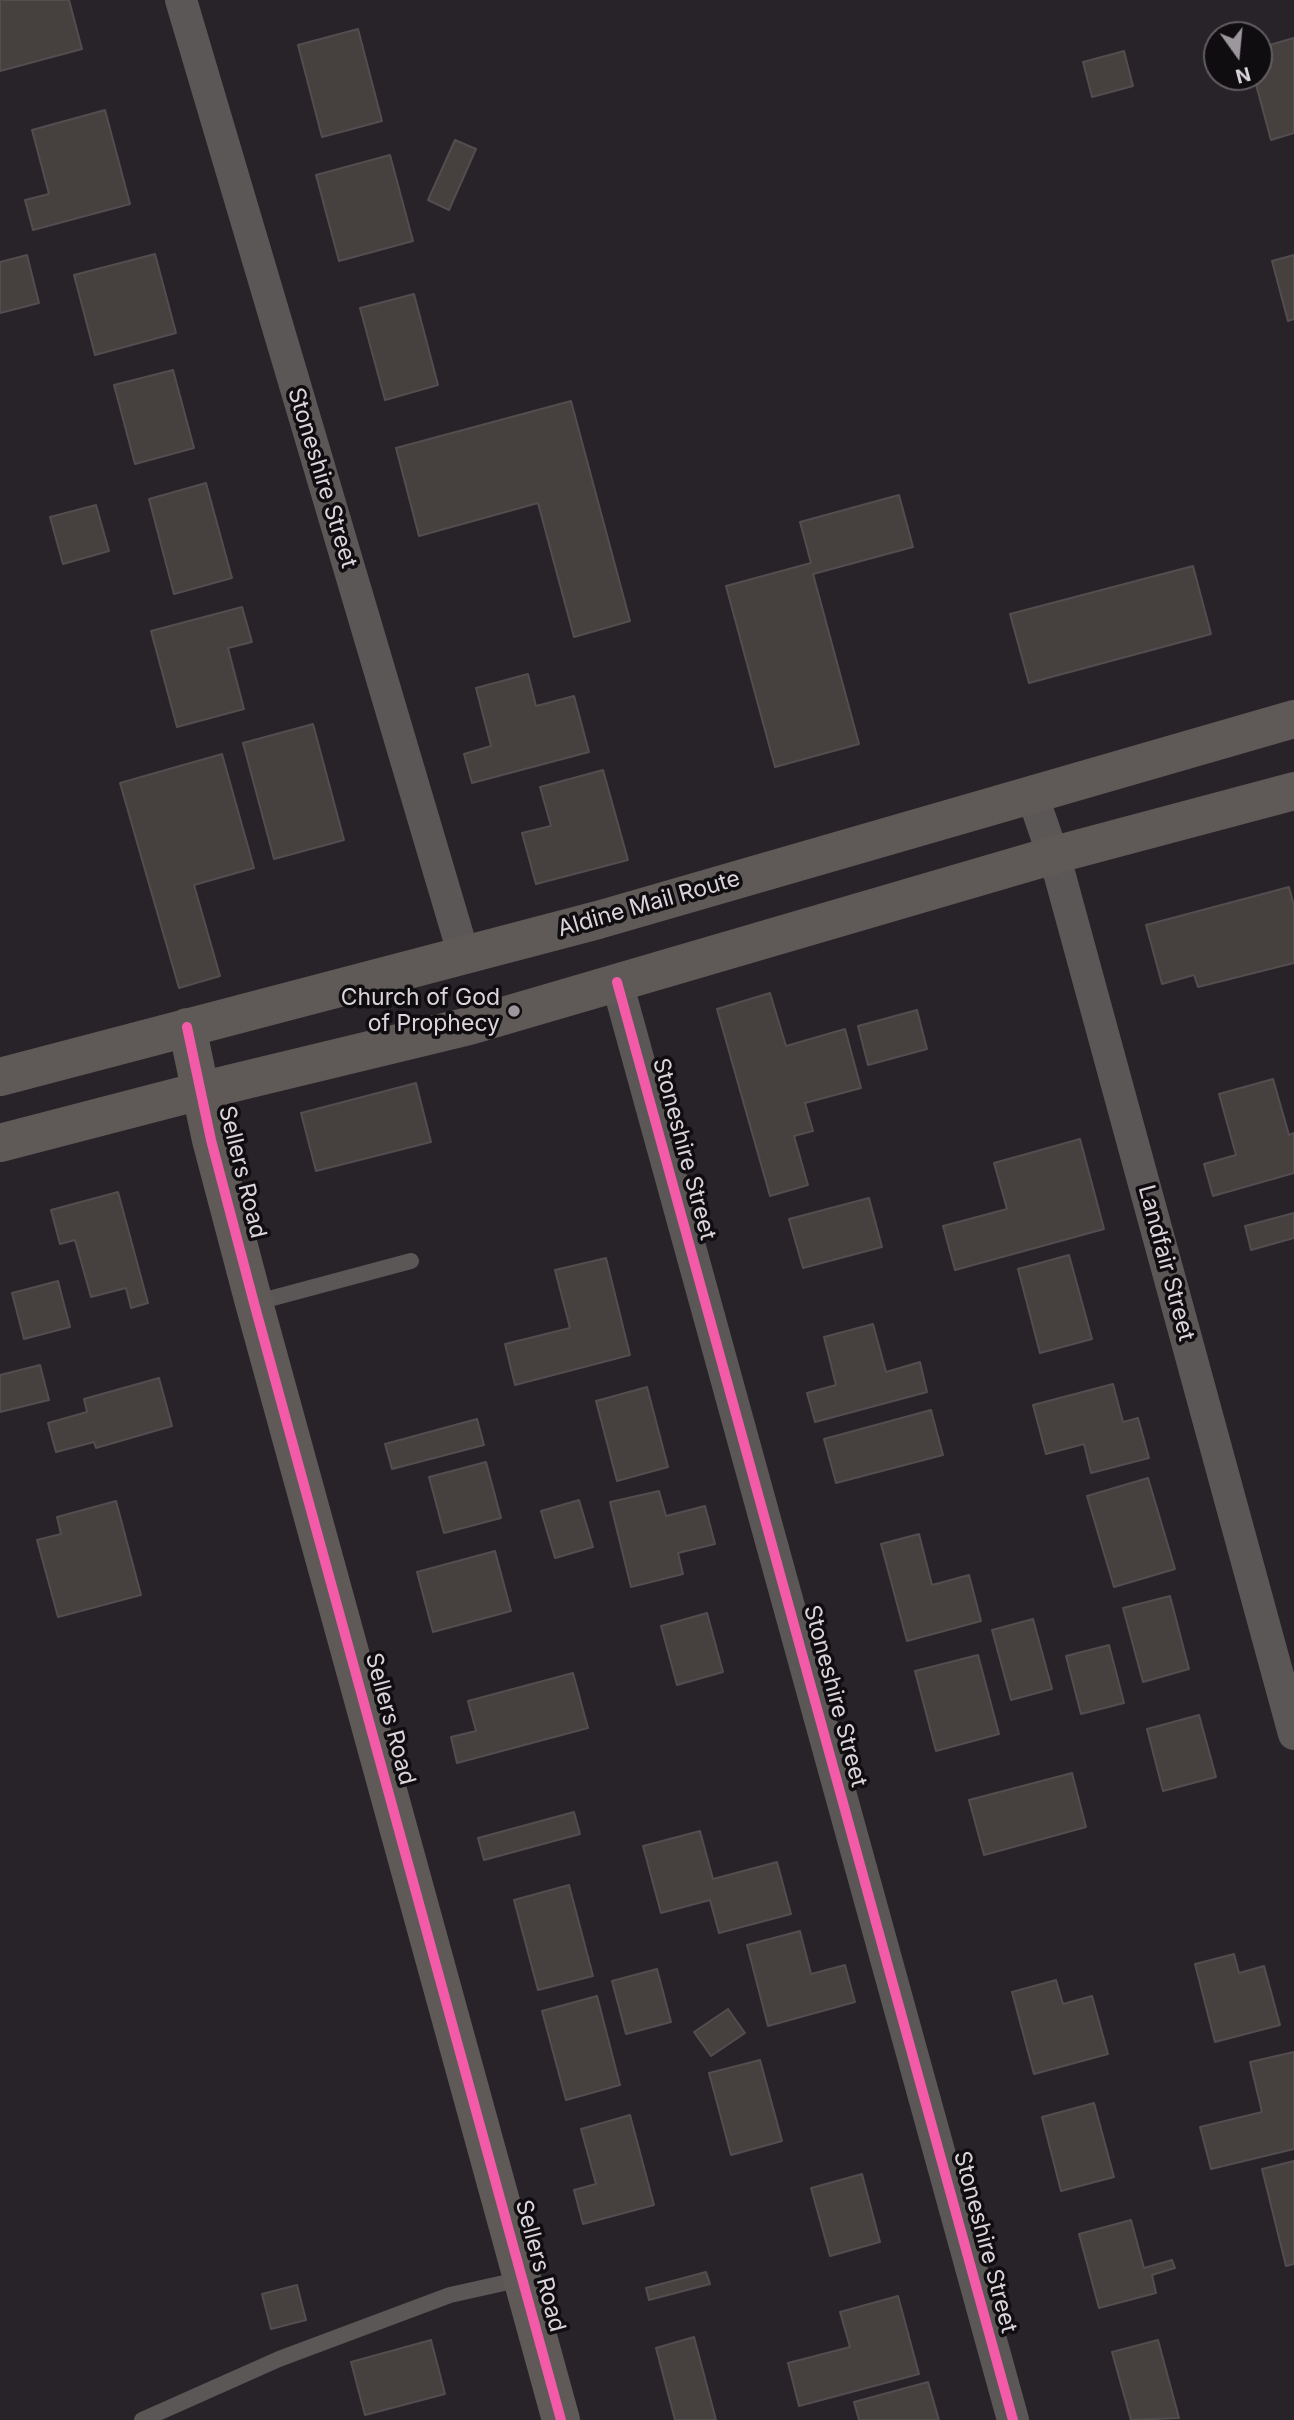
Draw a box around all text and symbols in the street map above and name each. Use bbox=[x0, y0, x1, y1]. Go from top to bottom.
north arrow bbox=[1203, 21, 1273, 91]
text: N bbox=[1233, 62, 1253, 88]
street label: Stoneshire Street bbox=[281, 384, 363, 572]
street label: Aldine Mail Route bbox=[555, 865, 743, 943]
place label: Church of God of Prophecy bbox=[341, 984, 500, 1038]
marker: Church of God of Prophecy bbox=[506, 1003, 522, 1019]
street label: Stoneshire Street bbox=[646, 1055, 722, 1243]
street label: Sellers Road bbox=[212, 1103, 272, 1241]
street label: Landfair Street bbox=[1132, 1182, 1200, 1344]
street label: Stoneshire Street bbox=[797, 1602, 873, 1790]
street label: Sellers Road bbox=[359, 1650, 421, 1788]
street label: Stoneshire Street bbox=[947, 2148, 1023, 2336]
street label: Sellers Road bbox=[509, 2197, 571, 2335]

